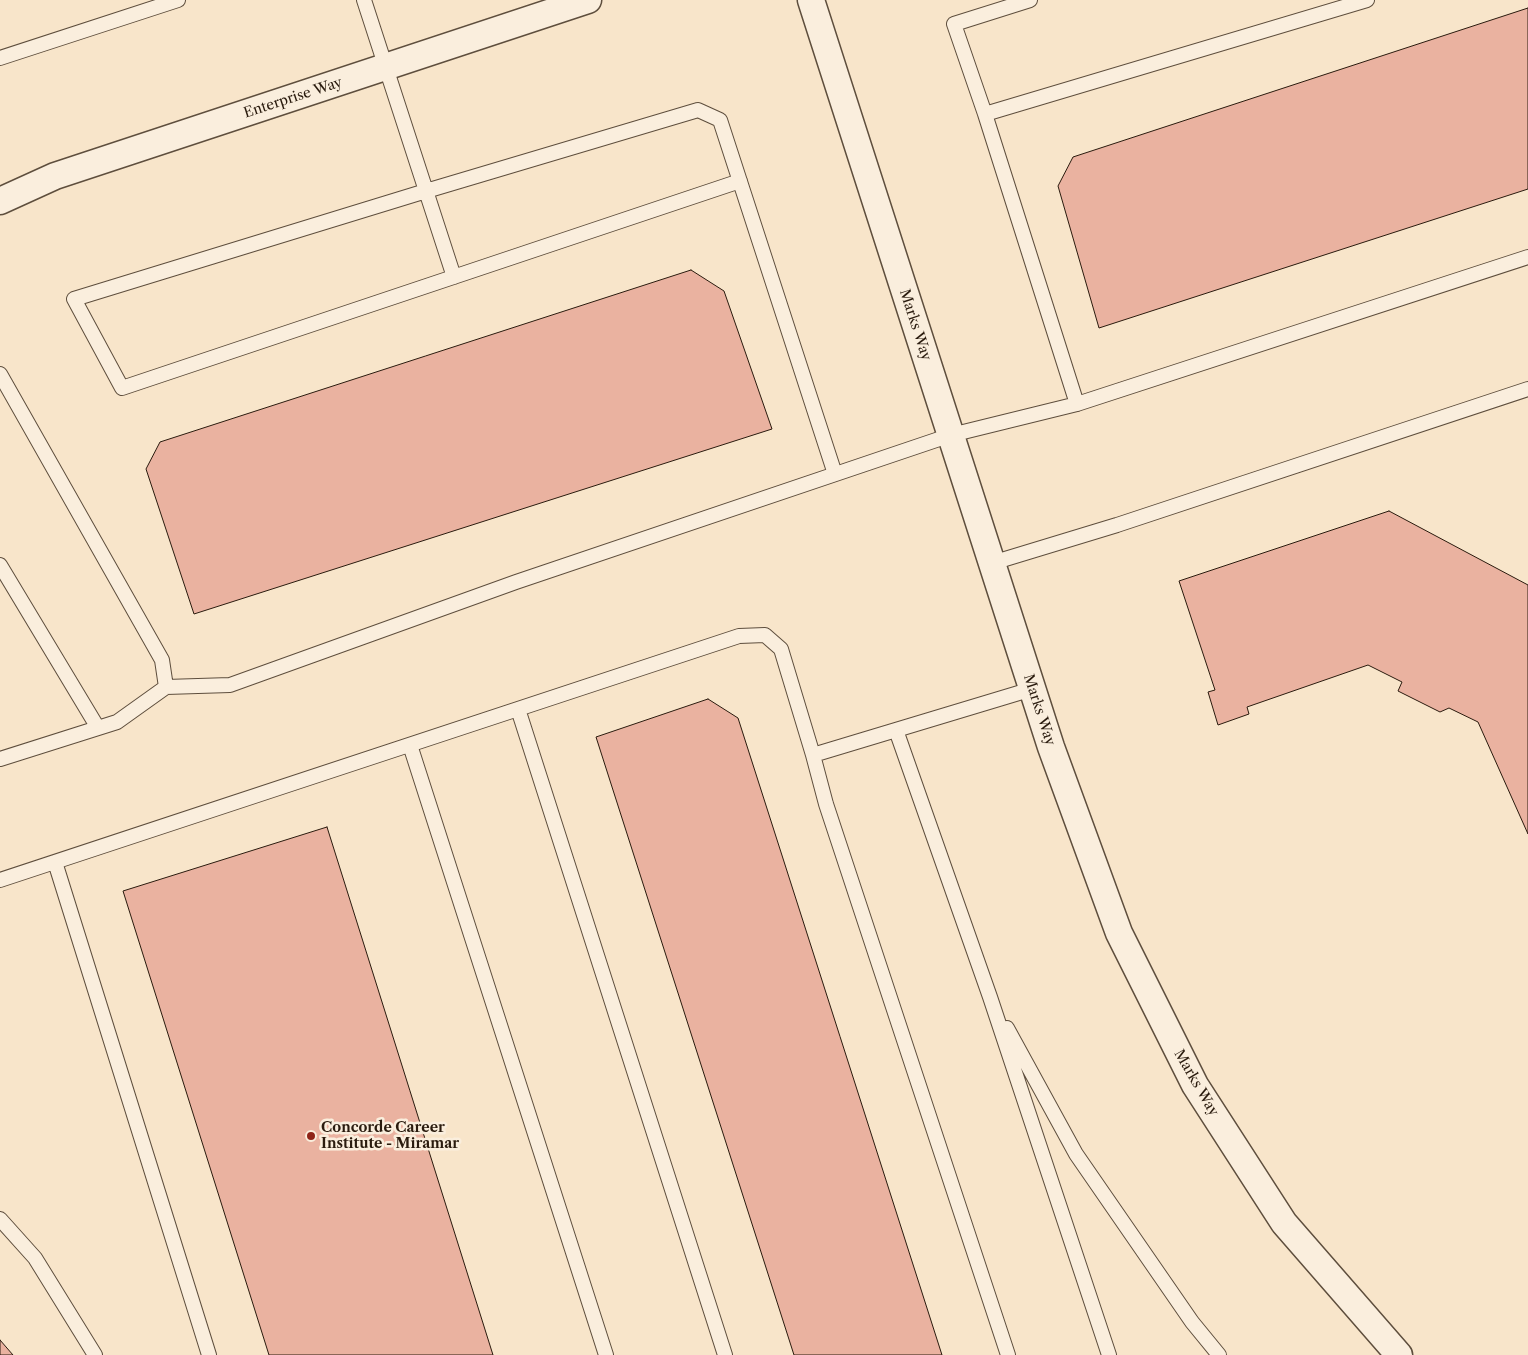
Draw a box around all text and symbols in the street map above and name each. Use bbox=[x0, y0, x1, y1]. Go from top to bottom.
street label: Enterprise Way bbox=[242, 74, 344, 122]
street label: Marks Way bbox=[896, 287, 934, 363]
street label: Marks Way bbox=[1020, 672, 1058, 748]
street label: Marks Way bbox=[1170, 1047, 1222, 1119]
place label: Concorde Career Institute - Miramar bbox=[321, 1120, 459, 1152]
marker: Concorde Career Institute - Miramar bbox=[305, 1130, 317, 1142]

